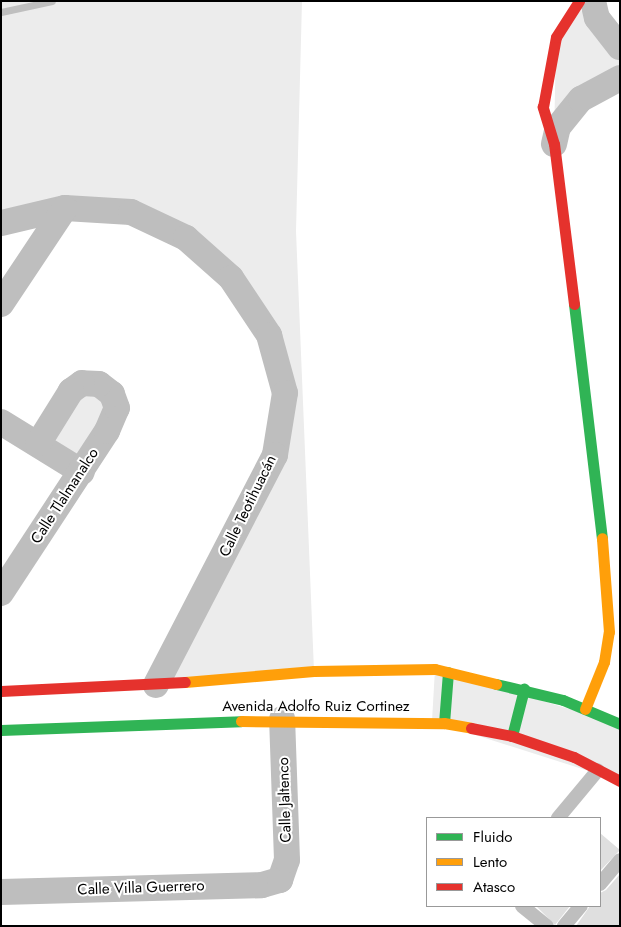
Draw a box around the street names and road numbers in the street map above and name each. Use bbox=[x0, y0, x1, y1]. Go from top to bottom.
street label: Calle Tlalmanalco bbox=[27, 445, 103, 547]
street label: Calle Teotihuacán bbox=[216, 452, 280, 560]
street label: Avenida Adolfo Ruiz Cortinez bbox=[222, 698, 410, 716]
street label: Calle Jaltenco bbox=[275, 757, 295, 843]
street label: Calle Villa Guerrero bbox=[77, 877, 205, 899]

